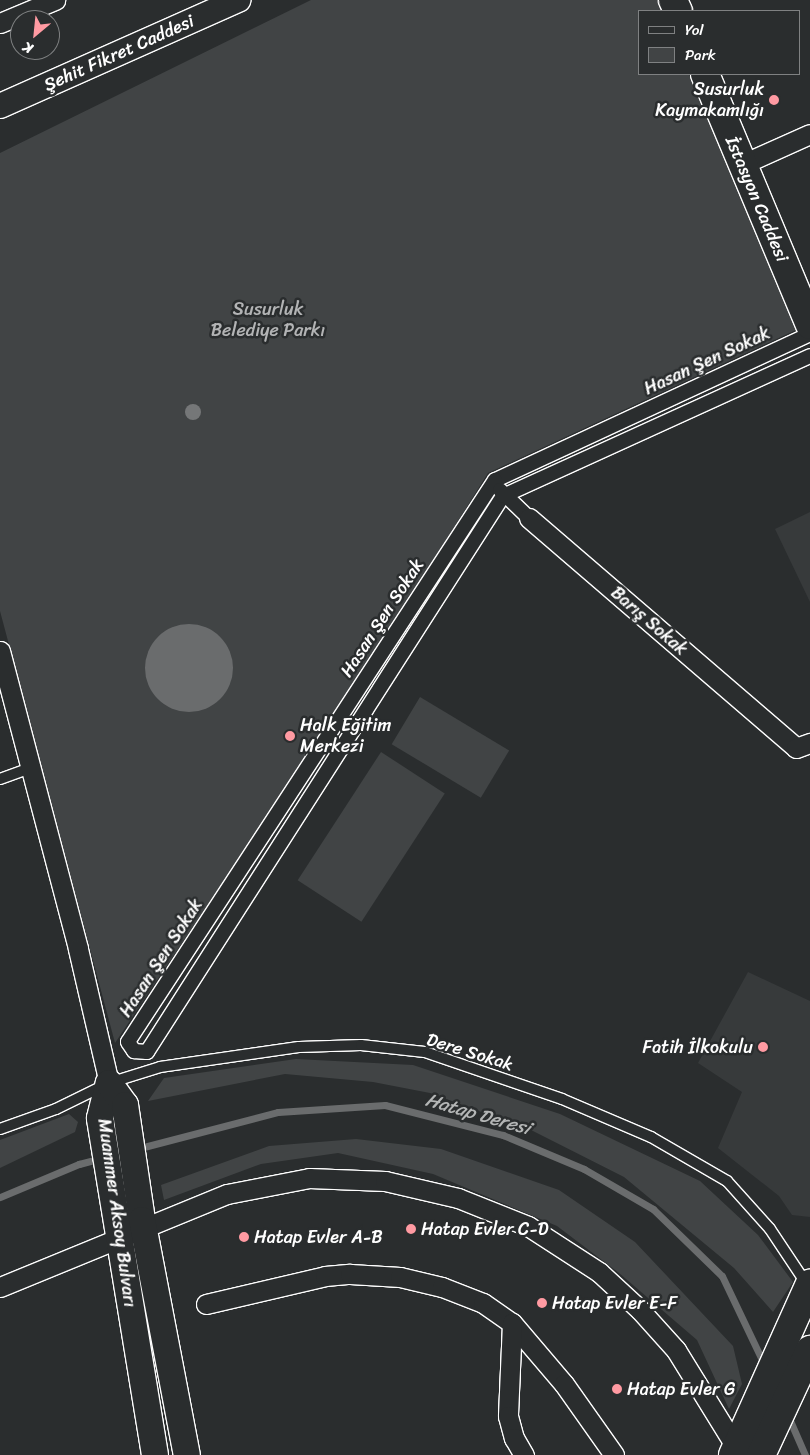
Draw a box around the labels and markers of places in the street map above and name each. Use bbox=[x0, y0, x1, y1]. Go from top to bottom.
place label: Susurluk Kaymakamlığı bbox=[655, 79, 764, 122]
marker: Susurluk Kaymakamlığı bbox=[768, 94, 780, 106]
place label: Halk Eğitim Merkezi bbox=[300, 715, 392, 758]
marker: Halk Eğitim Merkezi bbox=[284, 730, 296, 742]
place label: Fatih İlkokulu bbox=[642, 1036, 753, 1058]
marker: Fatih İlkokulu bbox=[757, 1041, 769, 1053]
place label: Hatap Evler C-D bbox=[421, 1218, 549, 1240]
marker: Hatap Evler C-D bbox=[405, 1223, 417, 1235]
place label: Hatap Evler A-B bbox=[254, 1226, 383, 1248]
marker: Hatap Evler A-B bbox=[238, 1231, 250, 1243]
place label: Hatap Evler E-F bbox=[552, 1292, 678, 1314]
marker: Hatap Evler E-F bbox=[536, 1297, 548, 1309]
place label: Hatap Evler G bbox=[627, 1378, 736, 1400]
marker: Hatap Evler G bbox=[611, 1383, 623, 1395]

